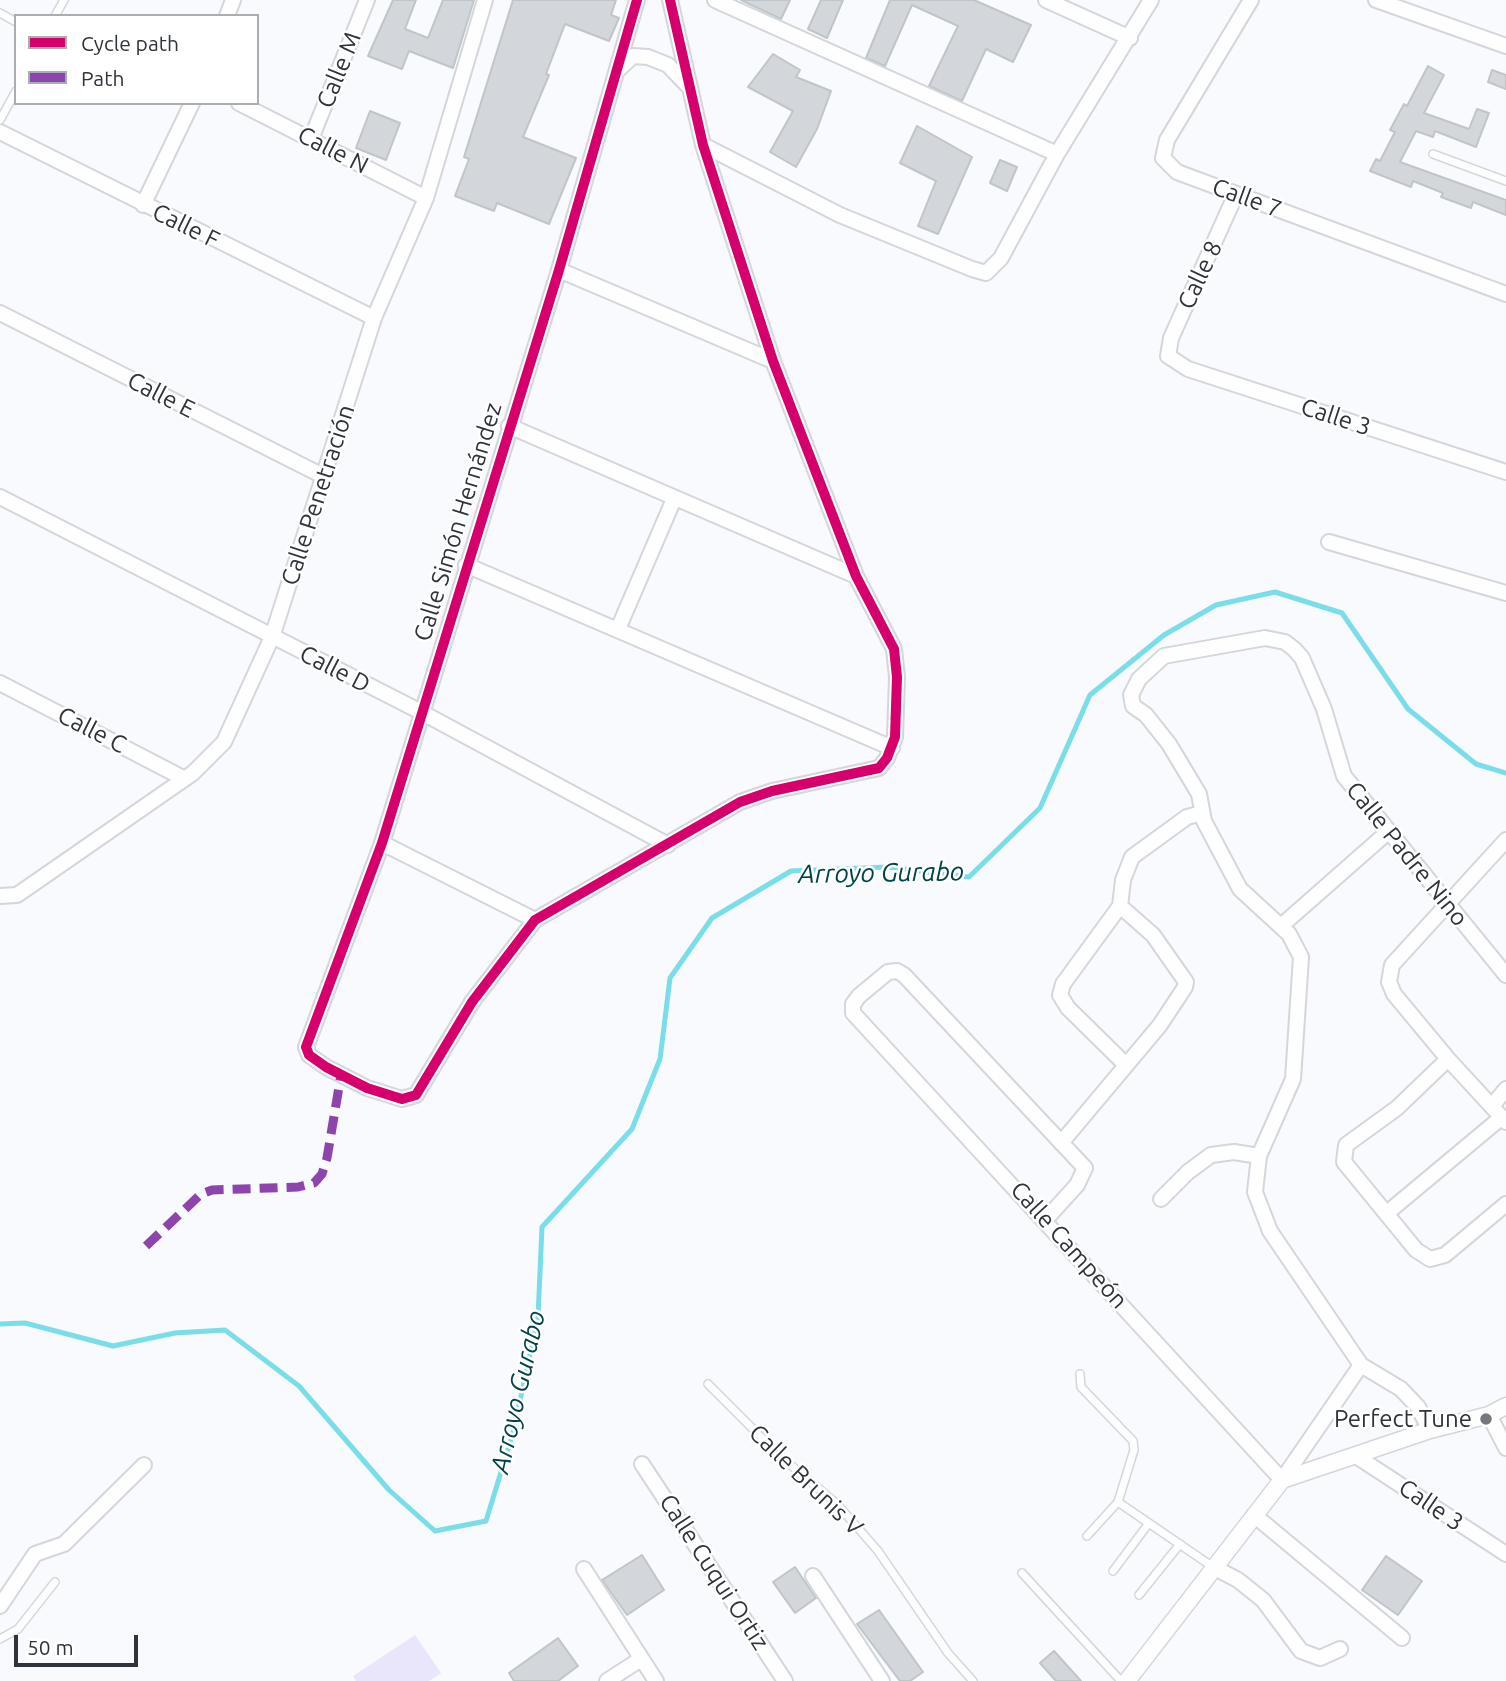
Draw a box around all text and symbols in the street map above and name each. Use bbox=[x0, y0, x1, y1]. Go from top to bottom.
legend bbox=[14, 14, 259, 105]
street label: Calle M bbox=[311, 28, 367, 112]
text: Cycle path bbox=[81, 31, 179, 55]
text: Path bbox=[81, 66, 124, 90]
street label: Calle N bbox=[293, 120, 373, 180]
street label: Calle 7 bbox=[1208, 172, 1286, 224]
street label: Calle F bbox=[148, 197, 224, 255]
street label: Calle 8 bbox=[1172, 236, 1228, 314]
street label: Calle E bbox=[122, 366, 200, 424]
street label: Calle 3 bbox=[1297, 392, 1375, 442]
street label: Calle Simón Hernández bbox=[408, 399, 508, 645]
street label: Calle Penetración bbox=[275, 401, 361, 589]
street label: Calle D bbox=[295, 639, 375, 699]
street label: Calle C bbox=[53, 701, 131, 759]
street label: Calle Padre Nino bbox=[1340, 776, 1474, 932]
water label: Arroyo Gurabo bbox=[798, 856, 964, 890]
street label: Calle Campeón bbox=[1004, 1175, 1134, 1315]
water label: Arroyo Gurabo bbox=[484, 1308, 552, 1476]
place label: Perfect Tune bbox=[1334, 1405, 1472, 1433]
marker: Perfect Tune bbox=[1478, 1411, 1494, 1427]
street label: Calle Brunis V bbox=[743, 1419, 869, 1541]
street label: Calle 3 bbox=[1393, 1473, 1469, 1537]
street label: Calle Cuqui Ortiz bbox=[653, 1489, 775, 1655]
scale bar bbox=[18, 1622, 142, 1666]
text: 50 m bbox=[27, 1635, 74, 1659]

